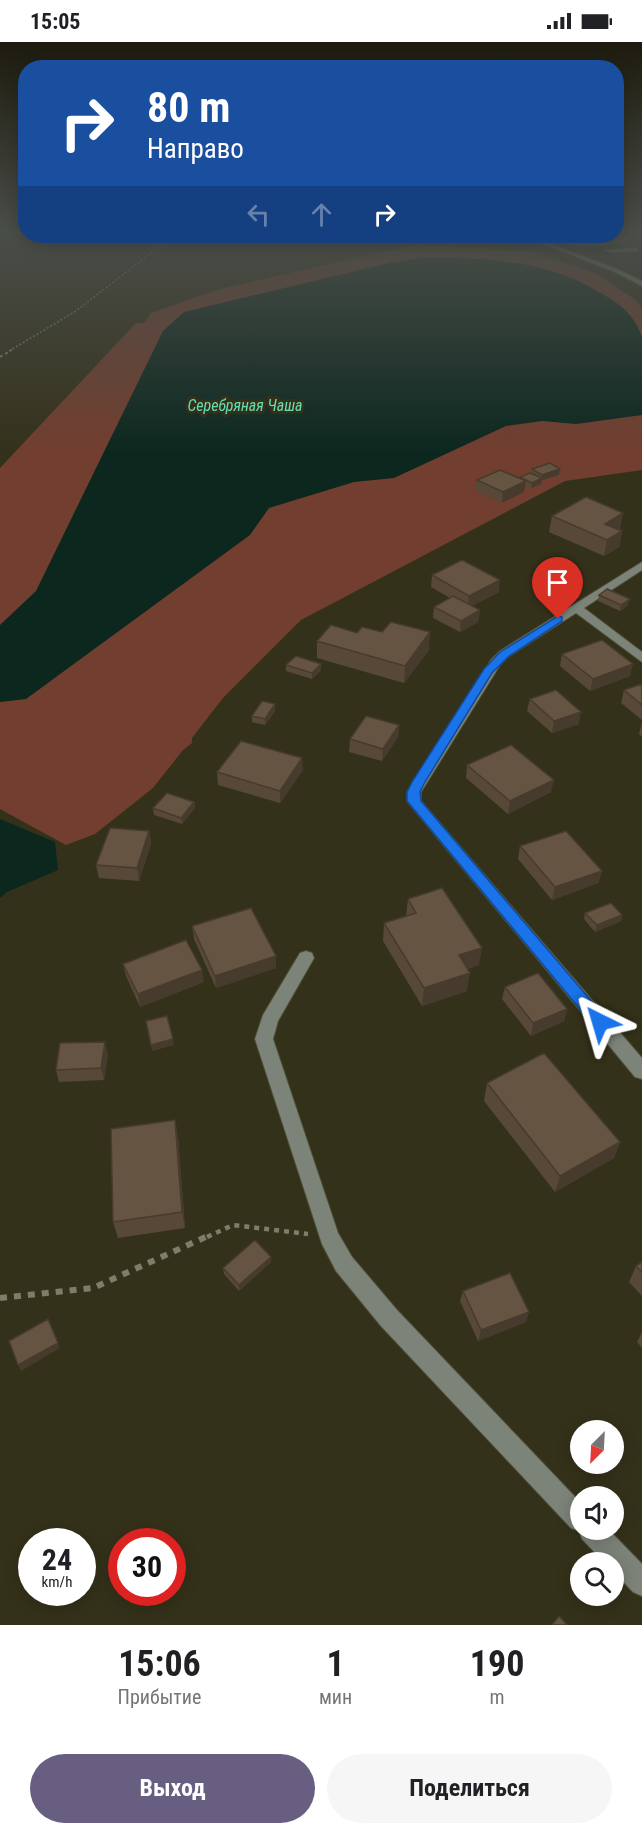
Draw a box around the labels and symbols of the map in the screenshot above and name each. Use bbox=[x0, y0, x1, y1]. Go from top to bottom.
water label: Серебряная Чаша bbox=[187, 396, 303, 415]
pin bbox=[532, 557, 583, 619]
position arrow bbox=[568, 990, 632, 1054]
north arrow bbox=[570, 1420, 624, 1474]
speed limit sign: 30 bbox=[108, 1528, 186, 1606]

